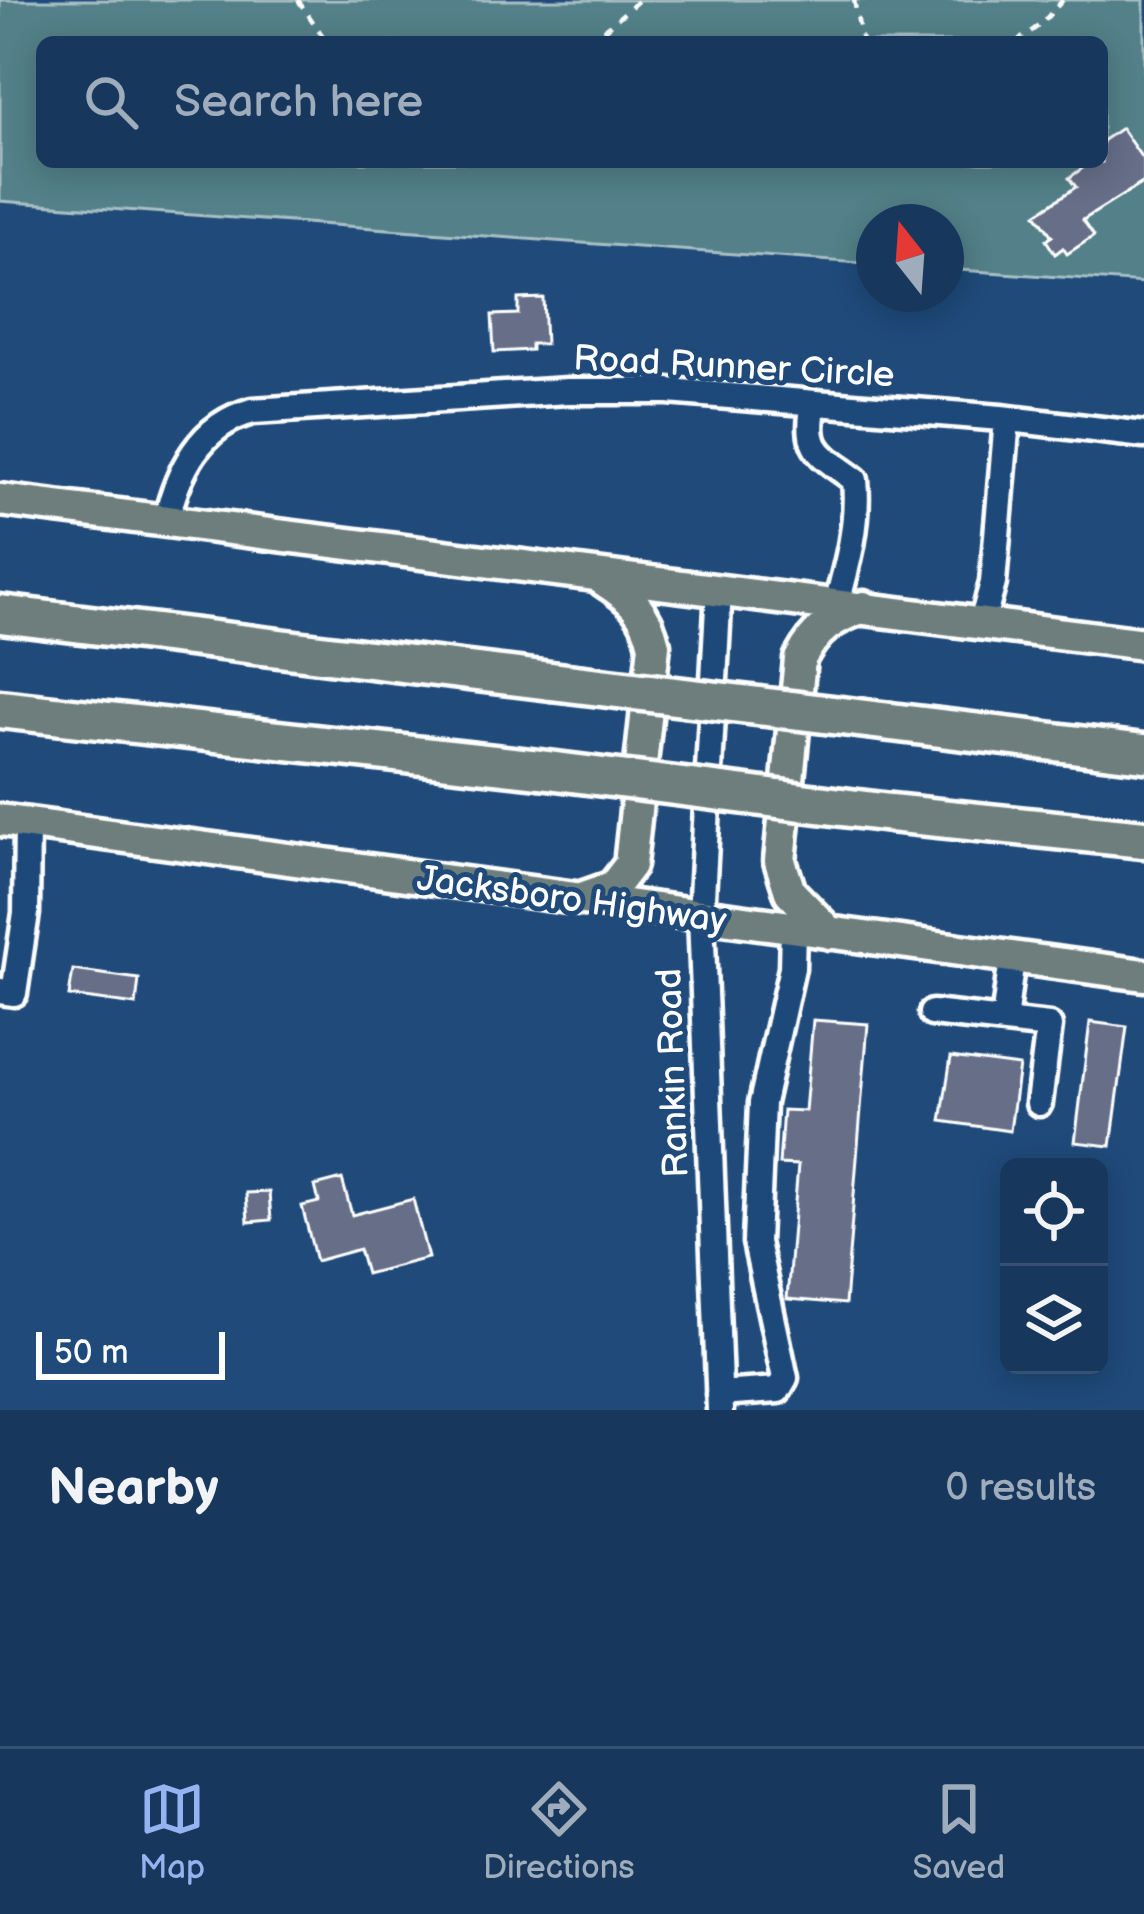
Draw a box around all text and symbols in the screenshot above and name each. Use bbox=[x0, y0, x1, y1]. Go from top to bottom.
search box bbox=[36, 36, 1108, 168]
icon: search bbox=[78, 69, 144, 135]
text: Search here bbox=[174, 75, 423, 130]
north arrow bbox=[856, 204, 964, 312]
street label: Road Runner Circle bbox=[572, 338, 896, 397]
street label: Jacksboro Highway bbox=[414, 857, 730, 944]
street label: Rankin Road bbox=[648, 968, 699, 1178]
map controls bbox=[1000, 1158, 1108, 1374]
button: locate bbox=[1000, 1158, 1108, 1266]
button: layers bbox=[1000, 1266, 1108, 1374]
scale bar bbox=[36, 1326, 225, 1379]
text: 50 m bbox=[54, 1333, 129, 1373]
text: Nearby bbox=[48, 1458, 219, 1519]
text: 0 results bbox=[945, 1465, 1096, 1512]
tab: Map bbox=[139, 1776, 205, 1888]
tab: Directions bbox=[483, 1776, 635, 1888]
tab: Saved bbox=[912, 1776, 1005, 1888]

